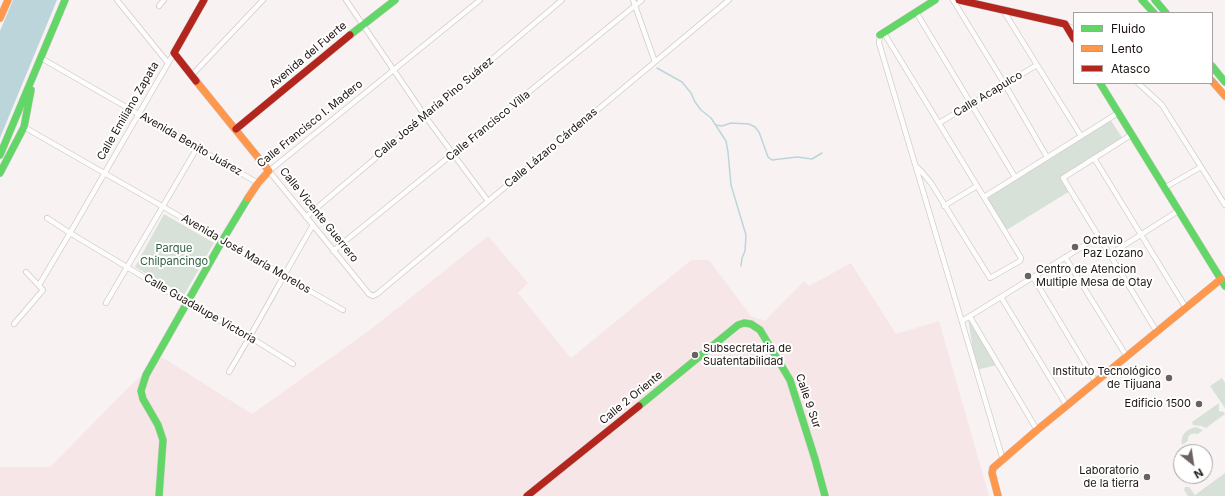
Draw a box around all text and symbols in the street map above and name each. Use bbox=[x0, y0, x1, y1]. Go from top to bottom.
legend bbox=[1073, 12, 1213, 84]
street label: Avenida del Fuerte bbox=[267, 19, 349, 91]
text: Fluido bbox=[1111, 21, 1146, 36]
text: Lento bbox=[1111, 41, 1143, 56]
street label: Calle José María Pino Suárez bbox=[372, 54, 496, 162]
street label: Calle Emiliano Zapata bbox=[94, 59, 162, 163]
text: Atasco bbox=[1111, 61, 1150, 76]
street label: Calle Acapulco bbox=[951, 68, 1025, 120]
street label: Calle Francisco I. Madero bbox=[255, 77, 365, 171]
street label: Calle Francisco Villa bbox=[443, 88, 533, 164]
street label: Calle Lázaro Cárdenas bbox=[502, 105, 600, 191]
street label: Avenida Benito Juárez bbox=[138, 109, 244, 179]
street label: Calle Vicente Guerrero bbox=[277, 165, 361, 265]
street label: Avenida José María Morelos bbox=[179, 212, 313, 296]
place label: Octavio Paz Lozano bbox=[1083, 234, 1143, 260]
park label: Parque Chilpancingo bbox=[140, 242, 208, 268]
marker: Octavio Paz Lozano bbox=[1070, 242, 1080, 252]
place label: Centro de Atencion Multiple Mesa de Otay bbox=[1036, 263, 1152, 289]
street label: Calle Guadalupe Victoria bbox=[141, 271, 259, 347]
marker: Centro de Atencion Multiple Mesa de Otay bbox=[1023, 271, 1033, 281]
place label: Subsecretaria de Suatentabilidad bbox=[703, 342, 791, 368]
marker: Subsecretaria de Suatentabilidad bbox=[690, 350, 700, 360]
place label: Instituto Tecnológico de Tijuana bbox=[1053, 365, 1161, 391]
street label: Calle 2 Oriente bbox=[597, 369, 665, 427]
street label: Calle 9 Sur bbox=[793, 372, 823, 430]
marker: Instituto Tecnológico de Tijuana bbox=[1164, 373, 1174, 383]
place label: Edificio 1500 bbox=[1125, 397, 1191, 411]
marker: Edificio 1500 bbox=[1194, 399, 1204, 409]
north arrow bbox=[1173, 444, 1213, 484]
place label: Laboratorio de la tierra bbox=[1079, 464, 1139, 490]
text: N bbox=[1191, 465, 1206, 482]
marker: Laboratorio de la tierra bbox=[1142, 472, 1152, 482]

